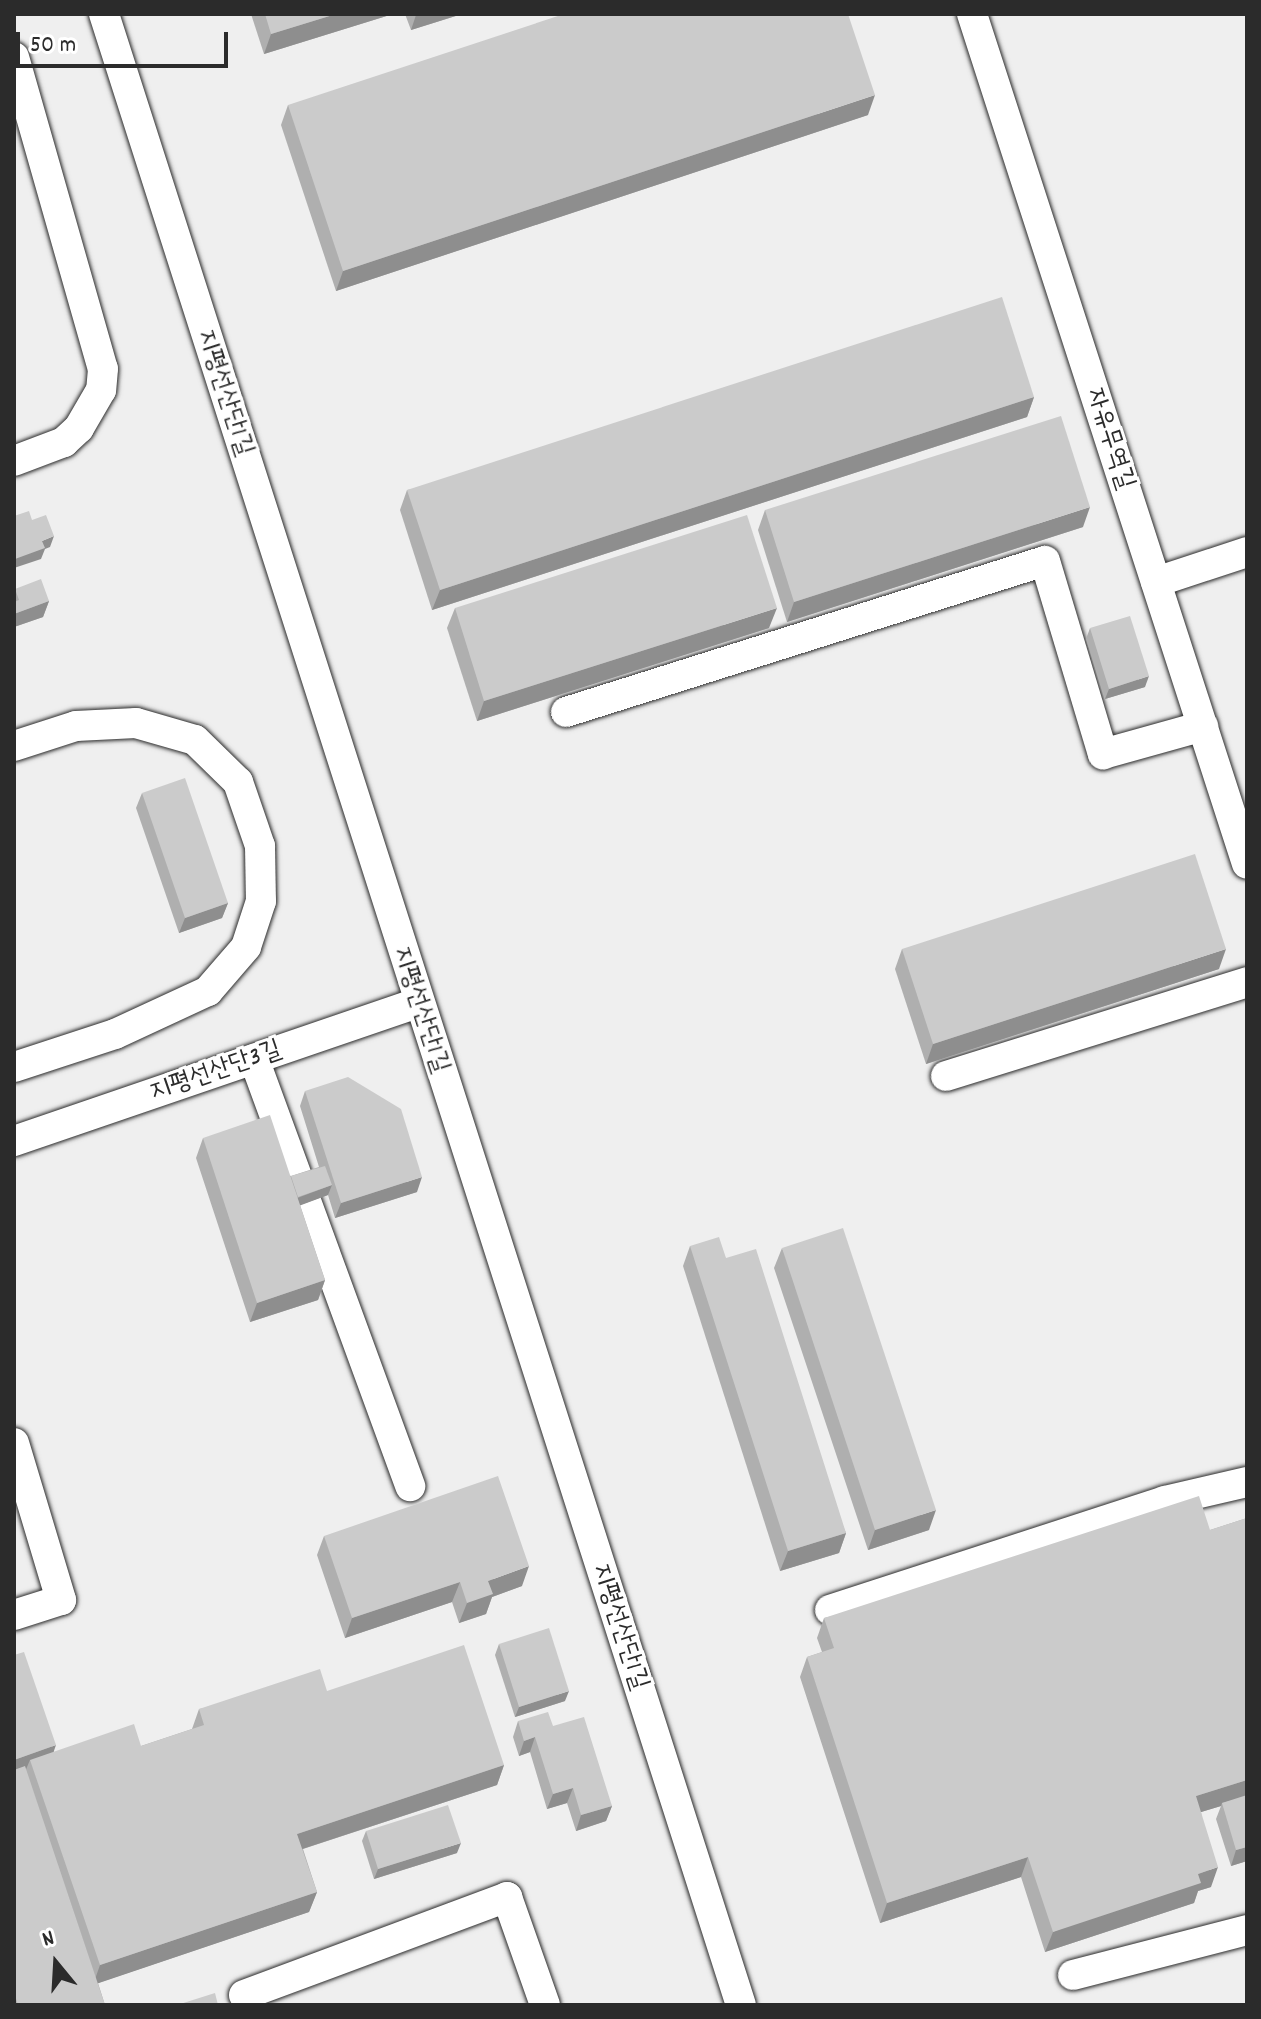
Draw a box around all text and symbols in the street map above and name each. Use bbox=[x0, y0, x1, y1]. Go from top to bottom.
scale bar bbox=[20, 16, 232, 66]
text: 50 m bbox=[30, 29, 76, 63]
street label: 지평선산단1길 bbox=[189, 326, 259, 460]
street label: 자유무역길 bbox=[1078, 384, 1140, 494]
street label: 지평선산단1길 bbox=[385, 943, 455, 1077]
street label: 지평선산단3길 bbox=[146, 1035, 286, 1109]
street label: 지평선산단1길 bbox=[584, 1560, 654, 1694]
north arrow bbox=[16, 1923, 96, 2003]
text: N bbox=[38, 1923, 58, 1956]

